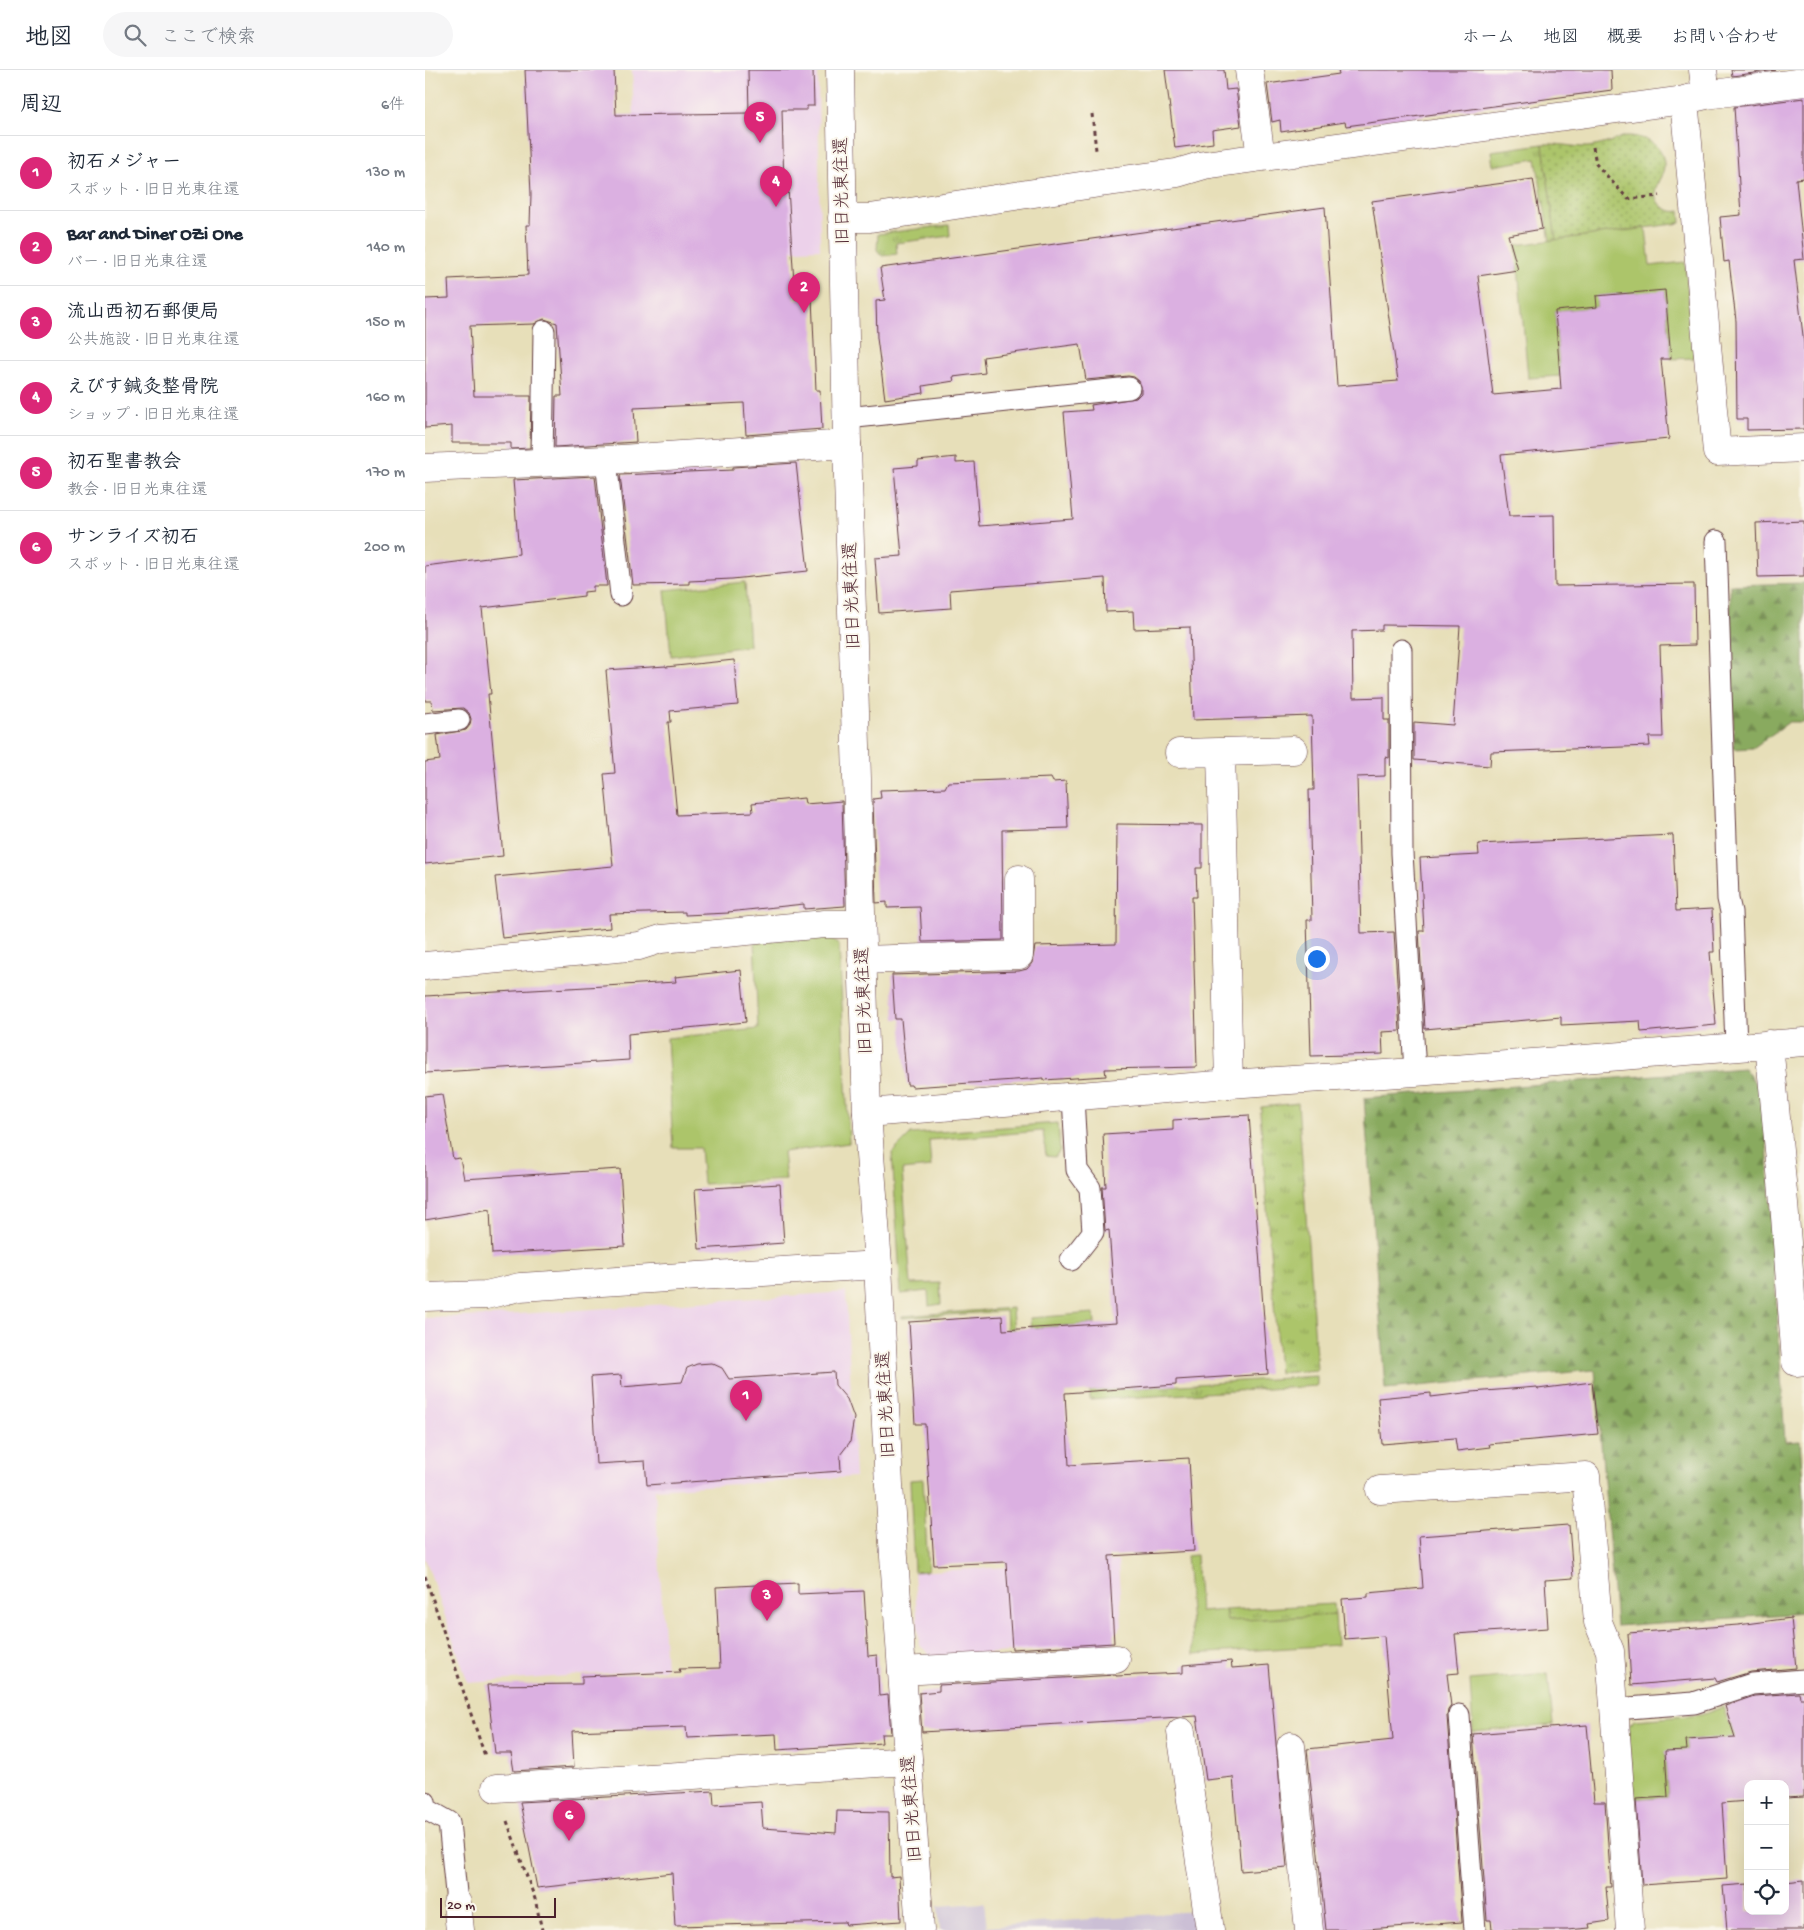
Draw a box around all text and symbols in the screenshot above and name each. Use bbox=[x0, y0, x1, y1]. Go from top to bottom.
search box bbox=[103, 12, 453, 57]
icon: search bbox=[121, 21, 149, 49]
text: 地図 bbox=[25, 25, 73, 54]
text: ここで検索 bbox=[161, 27, 256, 50]
text: ホーム bbox=[1462, 28, 1515, 49]
text: 地図 bbox=[1543, 28, 1579, 49]
text: 概要 bbox=[1607, 28, 1643, 49]
text: お問い合わせ bbox=[1671, 28, 1779, 49]
text: 周辺 bbox=[20, 94, 62, 119]
text: 6件 bbox=[381, 97, 405, 116]
pin: 5 bbox=[744, 102, 776, 143]
street label: 旧日光東往還 bbox=[831, 137, 855, 245]
text: 初石メジャー bbox=[67, 152, 181, 175]
text: 1 bbox=[33, 164, 39, 183]
text: 130 m bbox=[366, 164, 405, 183]
pin: 4 bbox=[760, 166, 792, 207]
text: スポット · 旧日光東往還 bbox=[67, 182, 240, 201]
text: Bar and Diner OZi One bbox=[67, 224, 243, 247]
text: 2 bbox=[32, 239, 40, 258]
text: 140 m bbox=[367, 239, 405, 258]
text: バー · 旧日光東往還 bbox=[67, 254, 208, 273]
pin: 2 bbox=[788, 272, 820, 313]
text: 流山西初石郵便局 bbox=[67, 302, 219, 325]
text: 3 bbox=[32, 314, 40, 333]
text: 150 m bbox=[366, 314, 405, 333]
text: 公共施設 · 旧日光東往還 bbox=[67, 332, 240, 351]
text: えびす鍼灸整骨院 bbox=[67, 377, 219, 400]
text: 4 bbox=[32, 389, 40, 408]
text: 160 m bbox=[366, 389, 405, 408]
text: ショップ · 旧日光東往還 bbox=[67, 407, 239, 426]
text: 初石聖書教会 bbox=[67, 452, 181, 475]
text: 5 bbox=[32, 464, 40, 483]
text: 170 m bbox=[366, 464, 405, 483]
text: 教会 · 旧日光東往還 bbox=[67, 482, 208, 501]
text: サンライズ初石 bbox=[67, 527, 199, 550]
text: 6 bbox=[32, 539, 40, 558]
text: 200 m bbox=[364, 539, 405, 558]
street label: 旧日光東往還 bbox=[840, 542, 866, 650]
text: スポット · 旧日光東往還 bbox=[67, 557, 240, 576]
your location bbox=[1304, 946, 1330, 972]
street label: 旧日光東往還 bbox=[852, 947, 878, 1055]
street label: 旧日光東往還 bbox=[873, 1350, 901, 1459]
pin: 1 bbox=[730, 1380, 762, 1421]
pin: 3 bbox=[751, 1580, 783, 1621]
street label: 旧日光東往還 bbox=[898, 1754, 928, 1863]
map controls bbox=[1744, 1780, 1789, 1915]
button: + bbox=[1744, 1780, 1789, 1825]
pin: 6 bbox=[553, 1800, 585, 1841]
button: − bbox=[1744, 1825, 1789, 1870]
button: locate bbox=[1744, 1870, 1789, 1915]
scale bar bbox=[440, 1895, 556, 1918]
text: 20 m bbox=[447, 1898, 475, 1915]

